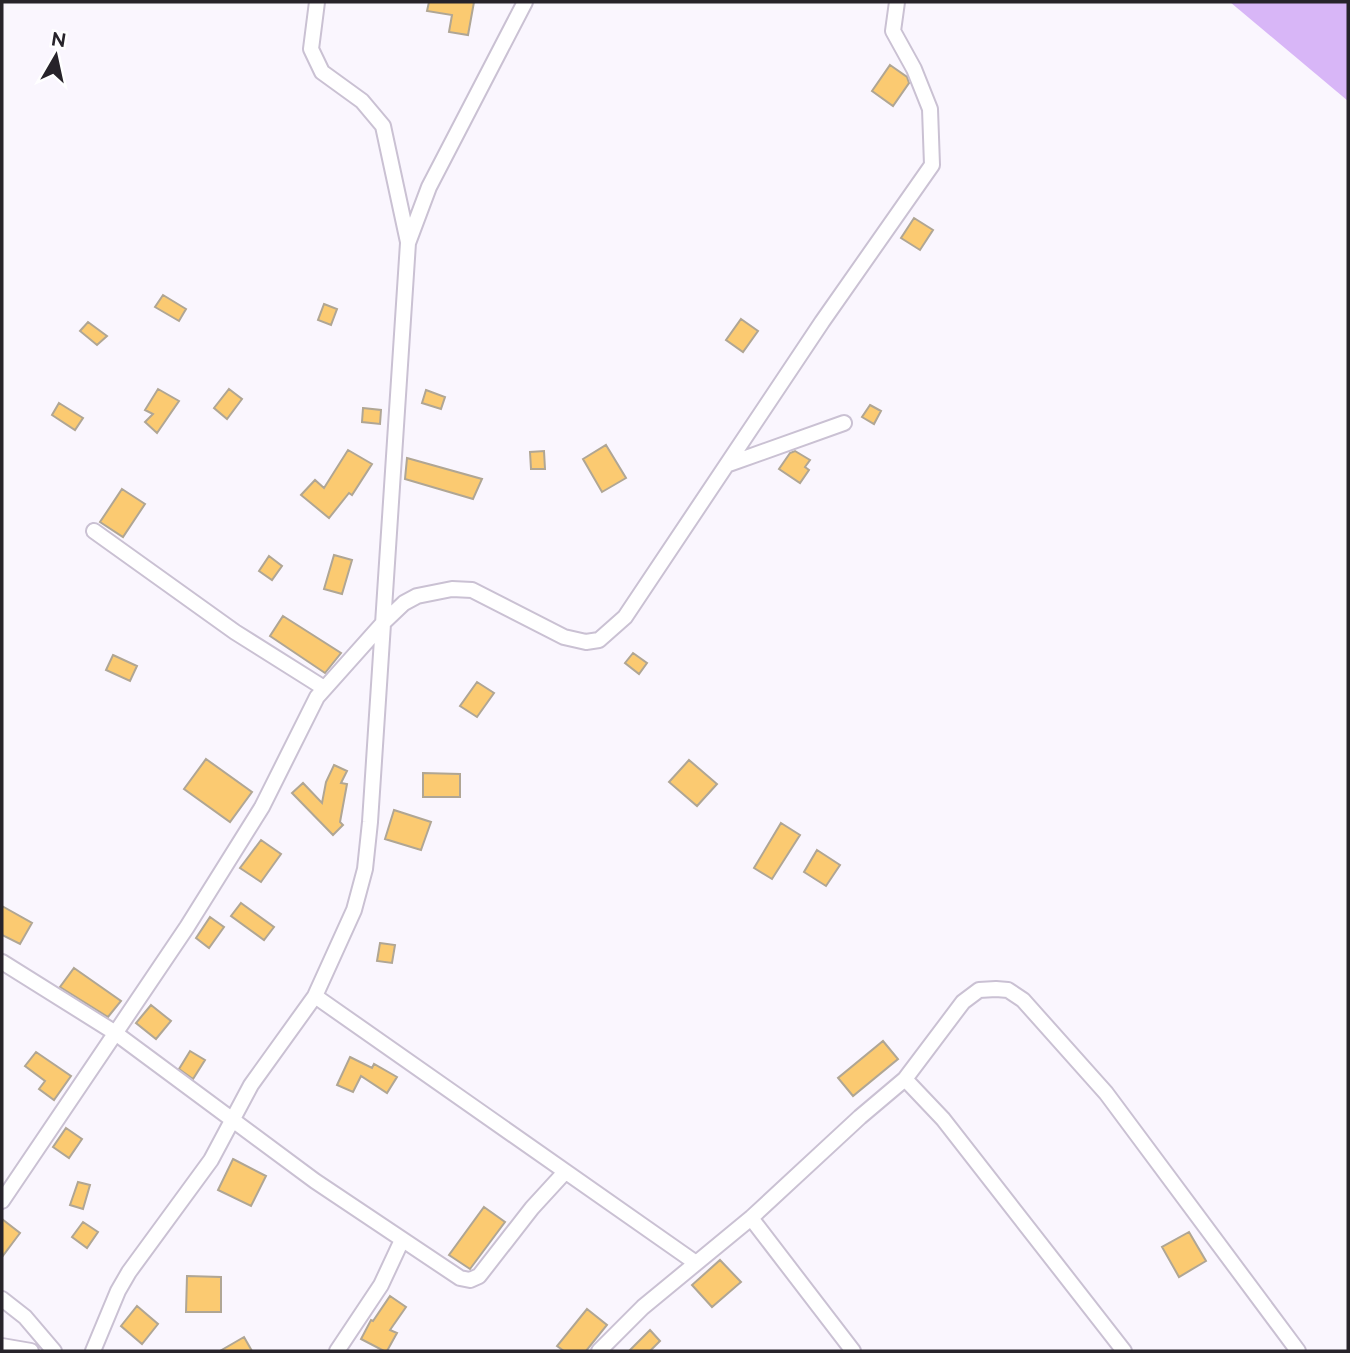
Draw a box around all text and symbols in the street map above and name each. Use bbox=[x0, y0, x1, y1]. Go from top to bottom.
north arrow bbox=[21, 21, 91, 91]
text: N bbox=[50, 27, 68, 51]

